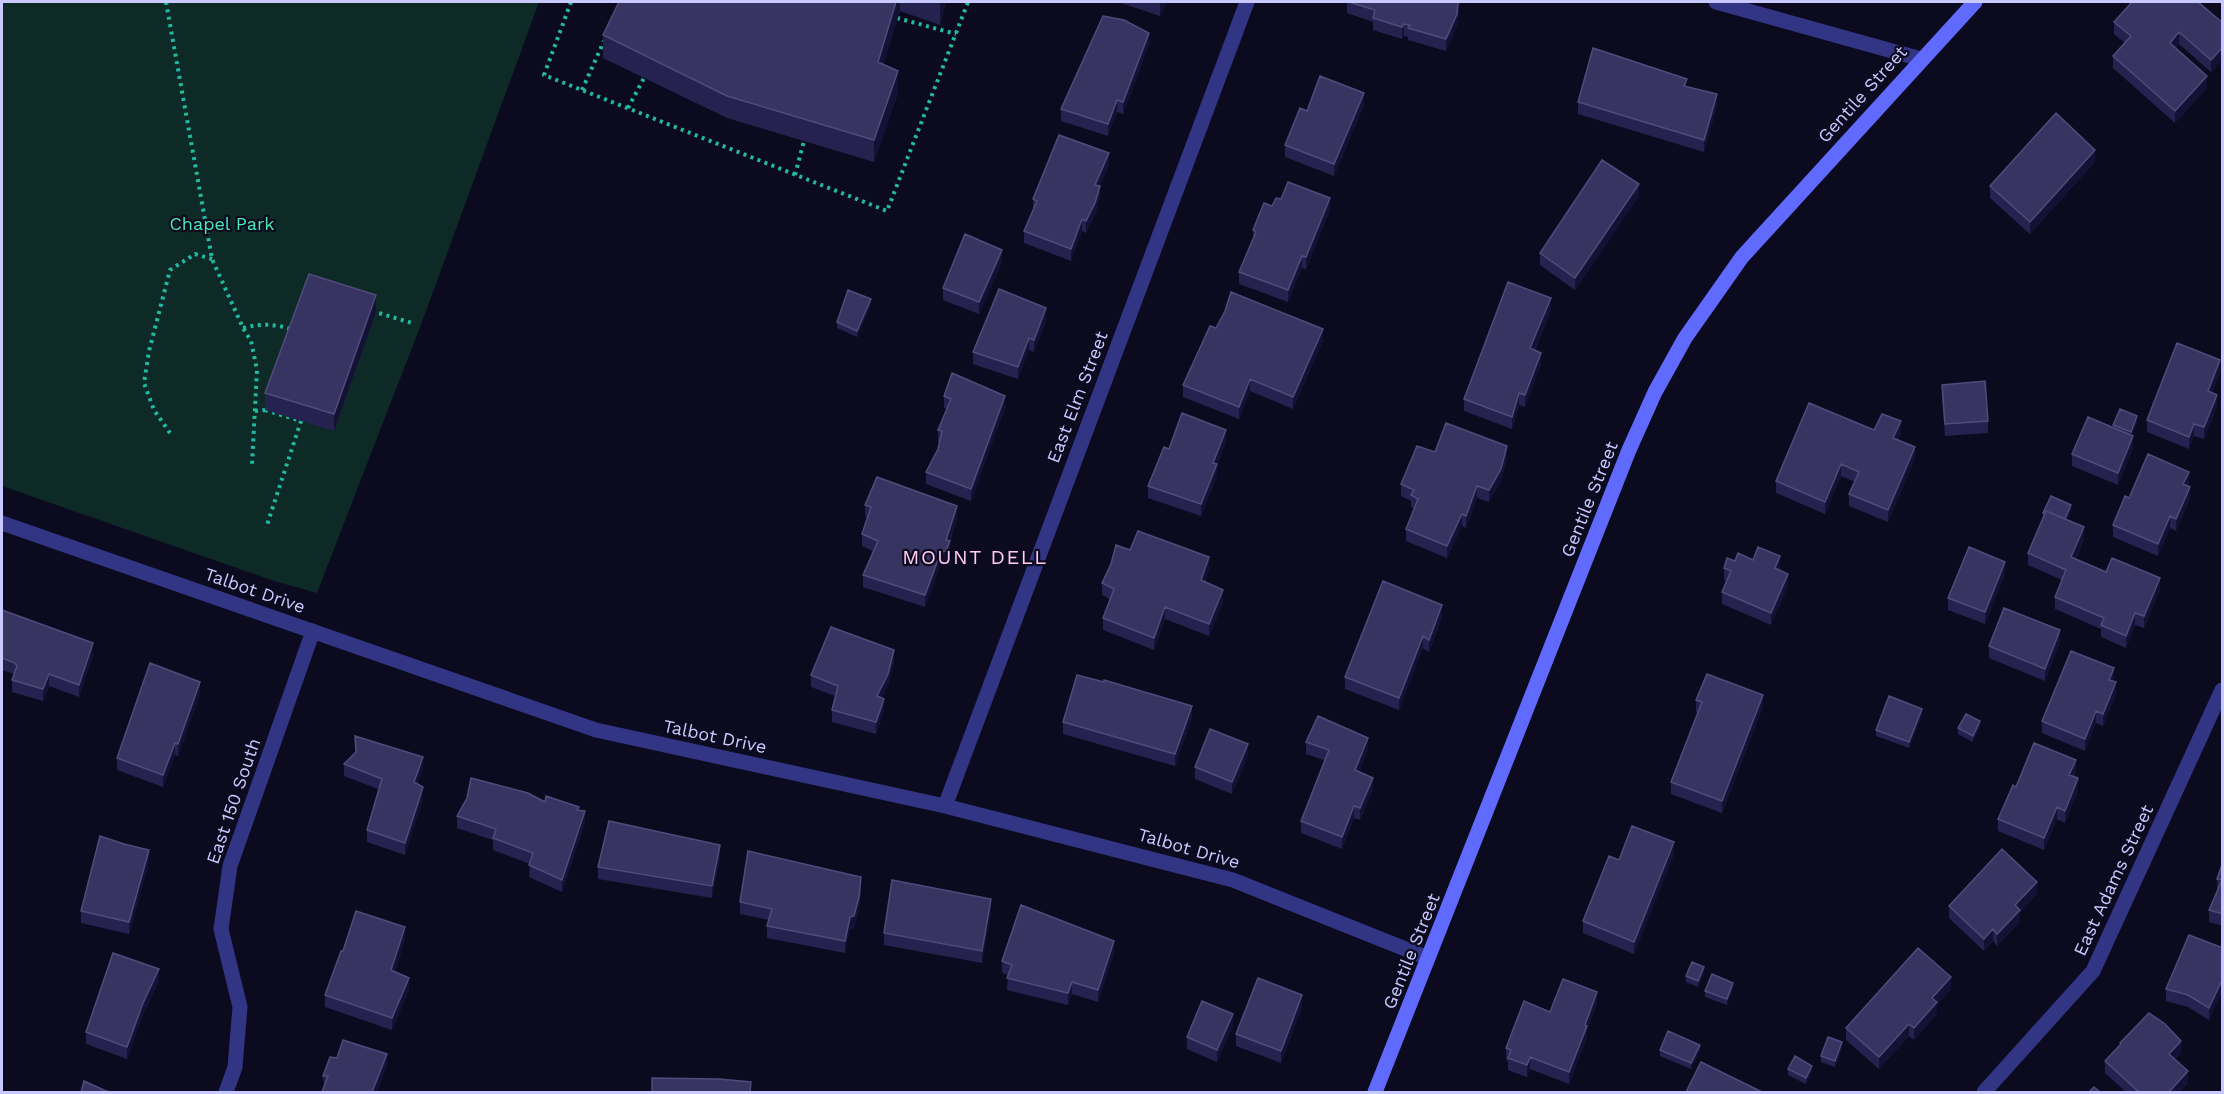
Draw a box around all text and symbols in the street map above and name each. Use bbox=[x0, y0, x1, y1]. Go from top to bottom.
street label: Gentile Street bbox=[1813, 41, 1911, 147]
park label: Chapel Park bbox=[169, 213, 275, 234]
street label: East Elm Street bbox=[1042, 328, 1112, 466]
street label: Gentile Street bbox=[1556, 438, 1622, 560]
district label: MOUNT DELL bbox=[902, 545, 1048, 569]
street label: Talbot Drive bbox=[202, 563, 308, 617]
street label: Talbot Drive bbox=[661, 715, 769, 757]
street label: East 150 South bbox=[202, 735, 264, 867]
street label: East Adams Street bbox=[2069, 801, 2157, 959]
street label: Talbot Drive bbox=[1136, 823, 1242, 873]
street label: Gentile Street bbox=[1378, 890, 1444, 1012]

